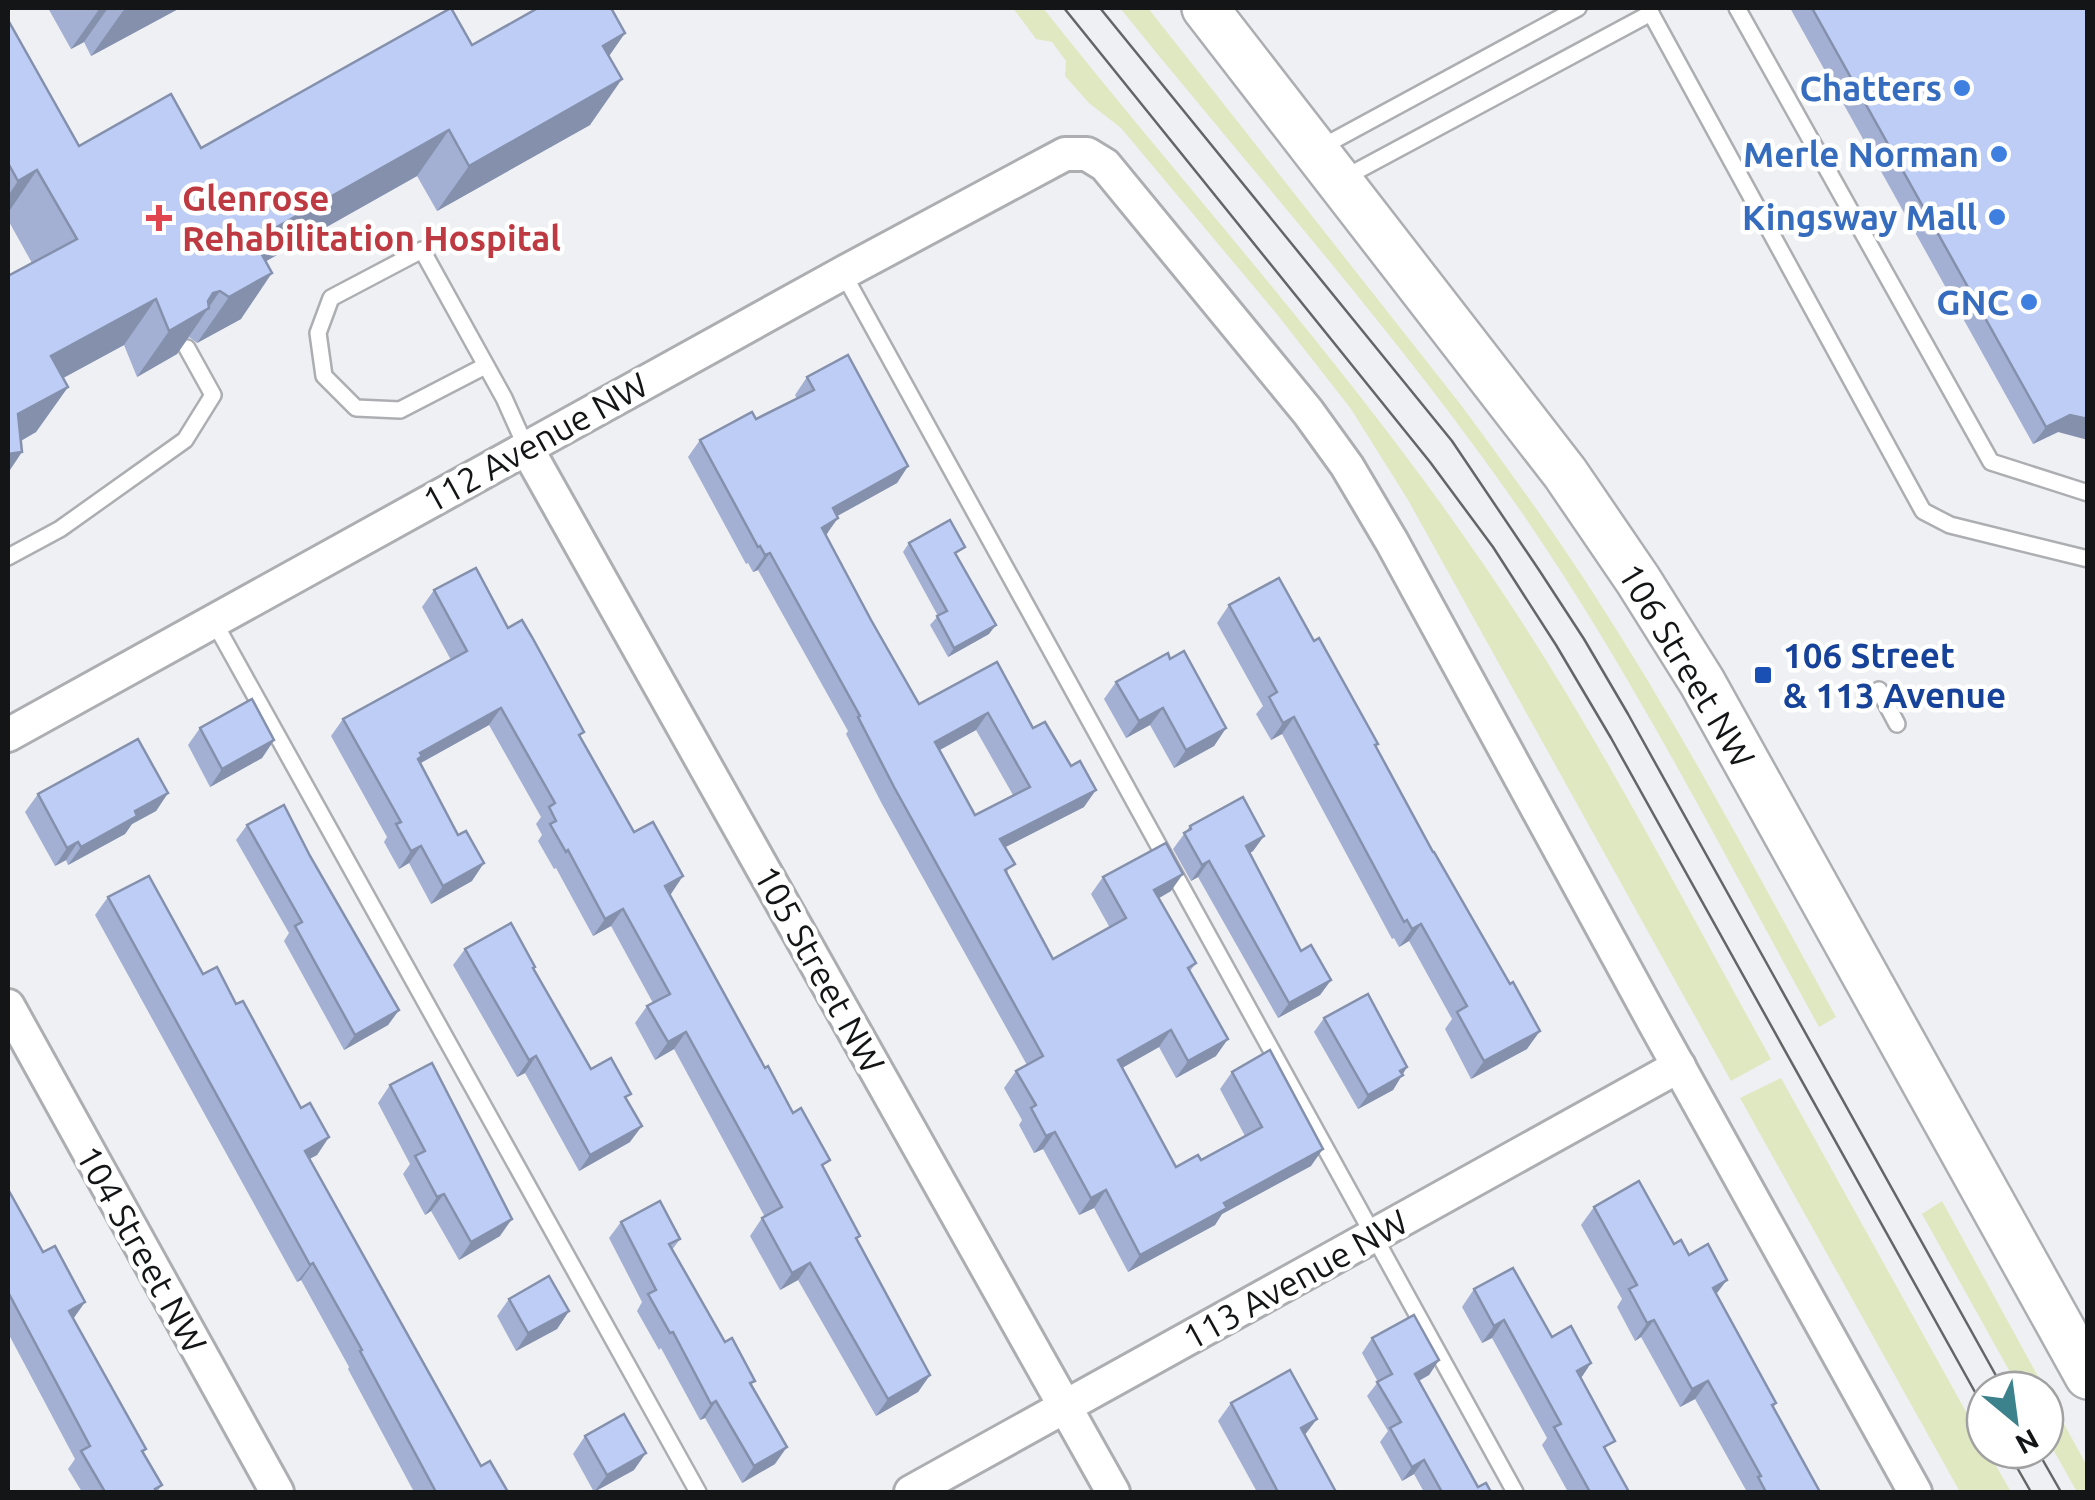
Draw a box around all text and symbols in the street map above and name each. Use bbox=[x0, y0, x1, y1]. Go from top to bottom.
place label: Chatters bbox=[1799, 68, 1942, 108]
marker: Chatters bbox=[1951, 77, 1973, 99]
place label: Merle Norman bbox=[1743, 134, 1979, 174]
marker: Merle Norman bbox=[1988, 143, 2010, 165]
place label: Glenrose Rehabilitation Hospital bbox=[182, 178, 561, 258]
place label: Kingsway Mall bbox=[1742, 197, 1977, 237]
marker: Glenrose Rehabilitation Hospital bbox=[146, 205, 172, 231]
marker: Kingsway Mall bbox=[1986, 206, 2008, 228]
place label: GNC bbox=[1936, 282, 2009, 322]
marker: GNC bbox=[2018, 291, 2040, 313]
street label: 112 Avenue NW bbox=[416, 364, 654, 520]
street label: 106 Street NW bbox=[1611, 556, 1763, 774]
place label: 106 Street & 113 Avenue bbox=[1783, 635, 2006, 715]
marker: 106 Street & 113 Avenue bbox=[1752, 664, 1774, 686]
street label: 105 Street NW bbox=[747, 859, 893, 1079]
street label: 104 Street NW bbox=[69, 1139, 215, 1359]
street label: 113 Avenue NW bbox=[1176, 1201, 1414, 1357]
north arrow bbox=[1965, 1370, 2065, 1470]
text: N bbox=[2011, 1424, 2044, 1461]

